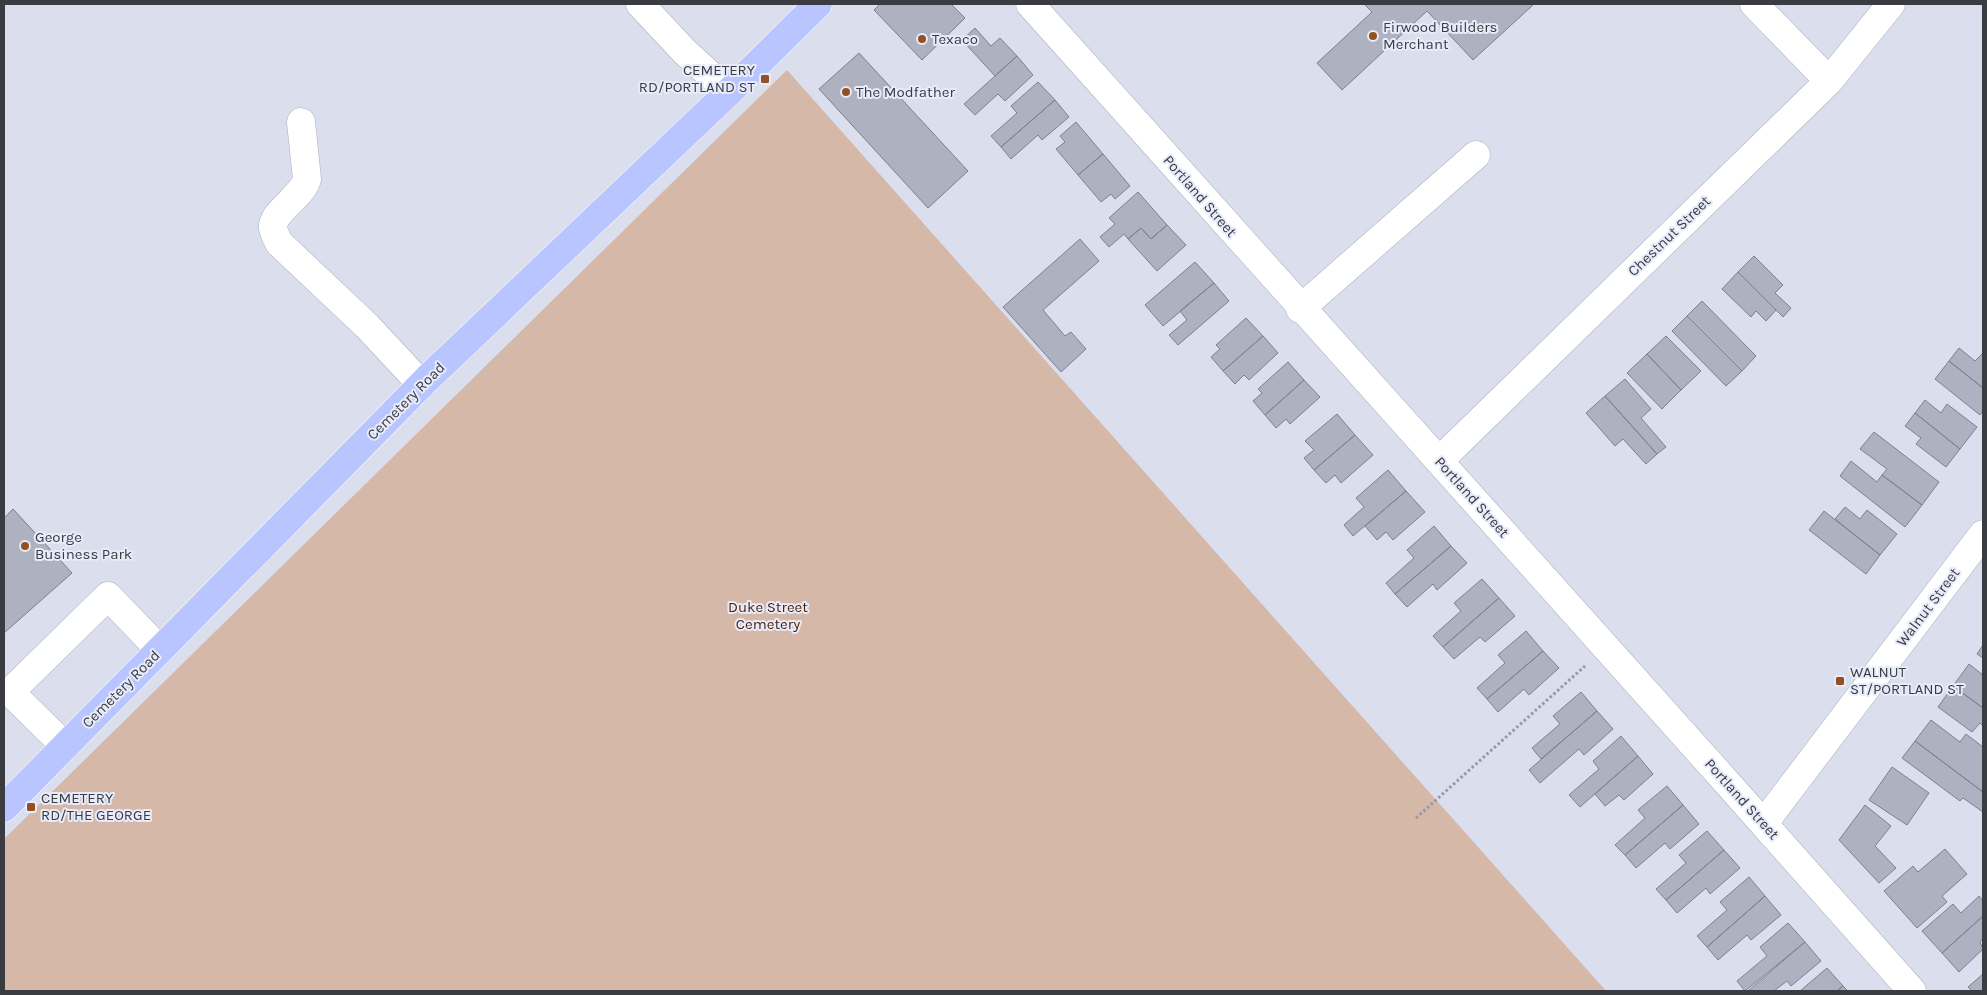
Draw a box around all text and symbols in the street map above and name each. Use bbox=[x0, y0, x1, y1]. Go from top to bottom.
place label: Firwood Builders Merchant bbox=[1383, 18, 1497, 53]
place label: Texaco bbox=[932, 30, 978, 48]
marker: Firwood Builders Merchant bbox=[1367, 30, 1379, 42]
marker: Texaco bbox=[916, 33, 928, 45]
place label: CEMETERY RD/PORTLAND ST bbox=[639, 61, 756, 96]
marker: CEMETERY RD/PORTLAND ST bbox=[759, 73, 771, 85]
place label: The Modfather bbox=[856, 83, 955, 101]
marker: The Modfather bbox=[840, 86, 852, 98]
street label: Portland Street bbox=[1160, 151, 1241, 241]
street label: Chestnut Street bbox=[1624, 192, 1714, 280]
street label: Cemetery Road bbox=[363, 358, 449, 444]
street label: Portland Street bbox=[1431, 453, 1513, 541]
place label: George Business Park bbox=[35, 528, 132, 563]
marker: George Business Park bbox=[19, 540, 31, 552]
street label: Walnut Street bbox=[1893, 564, 1964, 650]
park label: Duke Street Cemetery bbox=[728, 598, 808, 633]
street label: Cemetery Road bbox=[78, 646, 164, 732]
place label: WALNUT ST/PORTLAND ST bbox=[1850, 663, 1964, 698]
marker: WALNUT ST/PORTLAND ST bbox=[1834, 675, 1846, 687]
street label: Portland Street bbox=[1701, 755, 1783, 843]
place label: CEMETERY RD/THE GEORGE bbox=[41, 789, 151, 824]
marker: CEMETERY RD/THE GEORGE bbox=[25, 801, 37, 813]

